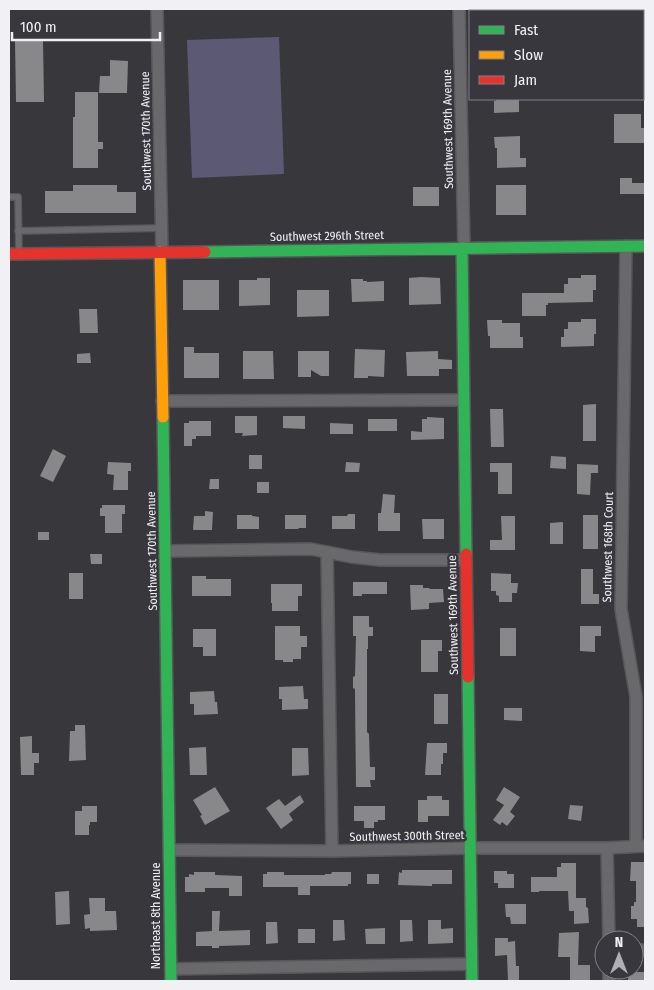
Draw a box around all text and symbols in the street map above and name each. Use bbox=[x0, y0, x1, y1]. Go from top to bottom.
scale bar bbox=[12, 10, 160, 42]
legend bbox=[469, 10, 644, 100]
text: 100 m bbox=[20, 18, 57, 36]
text: Fast bbox=[514, 21, 538, 39]
text: Slow bbox=[514, 46, 543, 64]
street label: Southwest 169th Avenue bbox=[440, 69, 456, 189]
street label: Southwest 170th Avenue bbox=[138, 71, 154, 191]
text: Jam bbox=[514, 71, 537, 89]
street label: Southwest 296th Street bbox=[270, 228, 384, 244]
street label: Southwest 170th Avenue bbox=[144, 491, 160, 611]
street label: Southwest 168th Court bbox=[600, 491, 616, 602]
street label: Southwest 169th Avenue bbox=[445, 555, 461, 675]
street label: Southwest 300th Street bbox=[349, 828, 465, 844]
street label: Northeast 8th Avenue bbox=[149, 863, 163, 969]
north arrow bbox=[594, 930, 644, 980]
text: N bbox=[615, 934, 623, 951]

